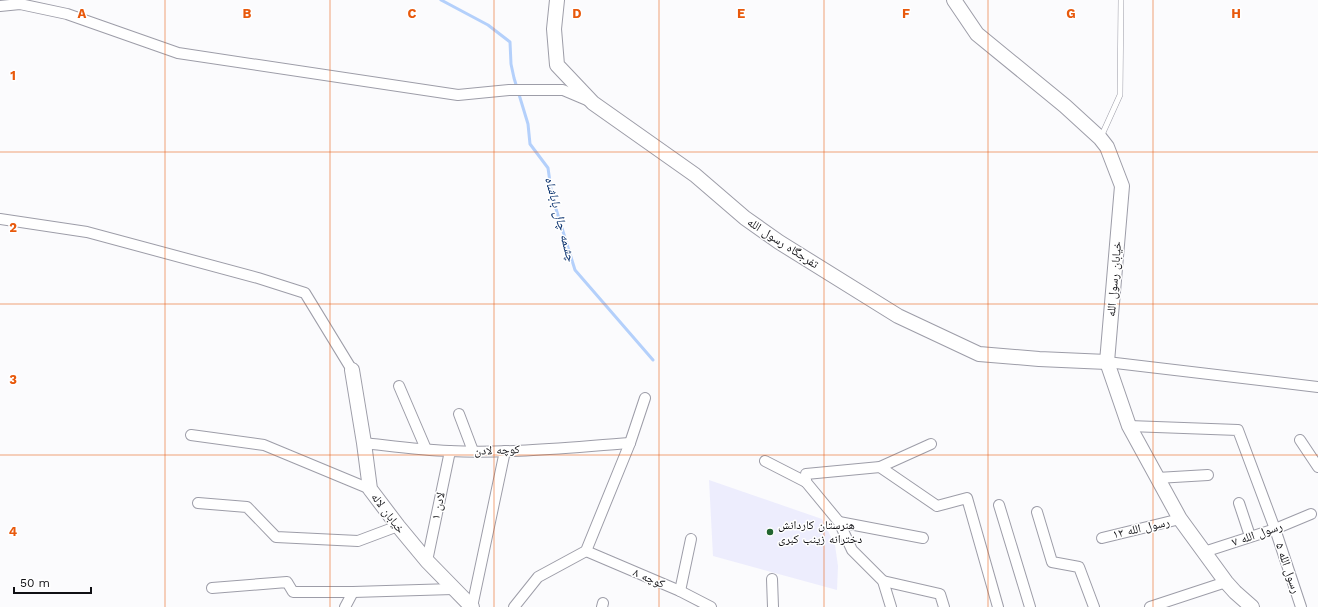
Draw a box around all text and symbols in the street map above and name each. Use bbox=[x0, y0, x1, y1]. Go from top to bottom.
text: A bbox=[78, 6, 87, 21]
text: B bbox=[243, 6, 252, 21]
text: C bbox=[408, 6, 417, 21]
text: D bbox=[572, 6, 582, 21]
text: E bbox=[737, 6, 745, 21]
text: F bbox=[902, 6, 910, 21]
text: G bbox=[1066, 6, 1076, 21]
text: H bbox=[1231, 6, 1241, 21]
text: 1 bbox=[10, 68, 16, 83]
water label: چشمه چال باباشاه bbox=[541, 175, 579, 264]
street label: تفرجگاه رسول الله bbox=[745, 215, 822, 272]
text: 2 bbox=[9, 220, 17, 235]
street label: خیابان رسول الله bbox=[1104, 240, 1125, 317]
text: 3 bbox=[9, 372, 17, 387]
street label: کوچه لادن bbox=[474, 442, 520, 458]
street label: خیابان لاله bbox=[368, 490, 408, 536]
street label: لادن ۱ bbox=[428, 491, 448, 521]
street label: رسول الله ۱۲ bbox=[1111, 515, 1171, 541]
place label: هنرستان کاردانش دخترانه زینب کبری bbox=[778, 518, 862, 546]
street label: رسول الله ۷ bbox=[1230, 519, 1285, 549]
text: 4 bbox=[9, 524, 18, 539]
marker: هنرستان کاردانش دخترانه زینب کبری bbox=[765, 527, 775, 537]
street label: رسول الله ۵ bbox=[1273, 541, 1303, 596]
street label: کوچه ۸ bbox=[631, 565, 667, 591]
scale bar bbox=[14, 569, 91, 595]
text: 50 m bbox=[20, 576, 50, 590]

